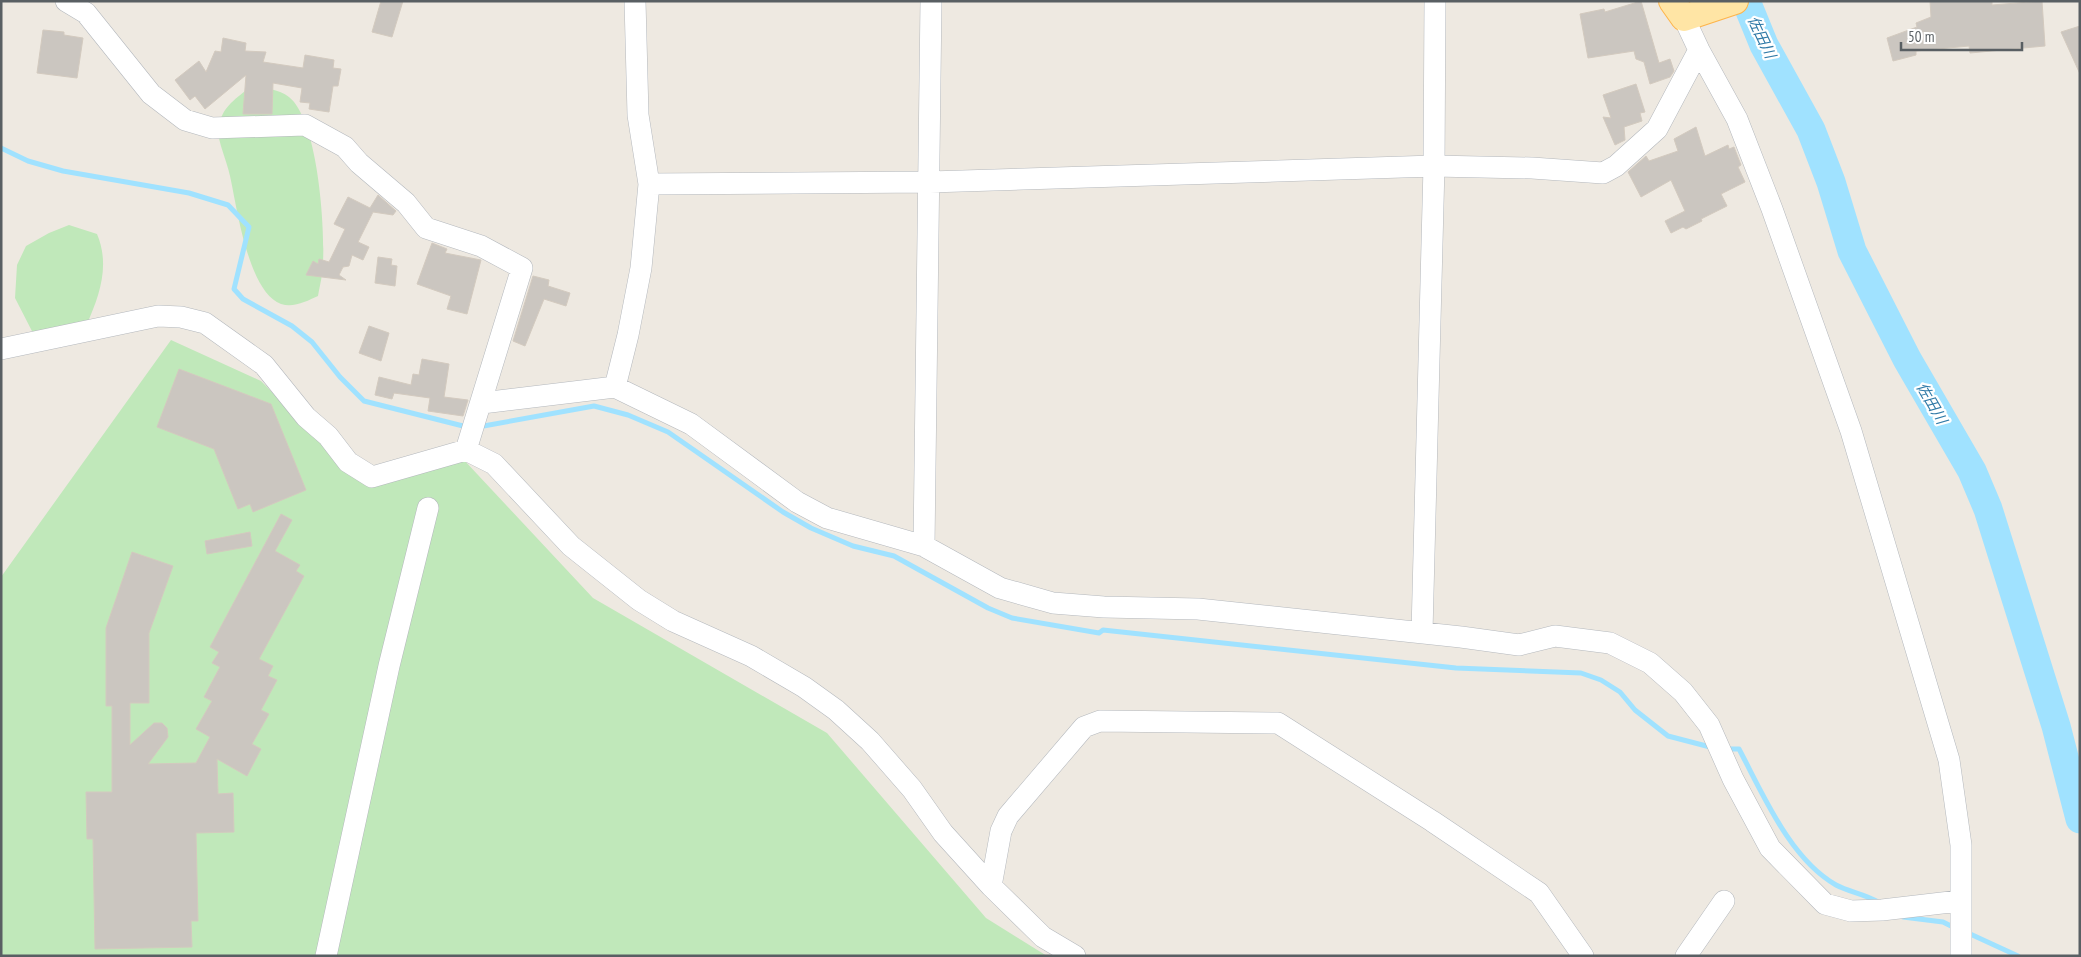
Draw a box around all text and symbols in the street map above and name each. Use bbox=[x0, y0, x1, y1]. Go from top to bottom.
water label: 佐田川 bbox=[1744, 13, 1781, 63]
scale bar bbox=[1901, 20, 2022, 52]
text: 50 m bbox=[1908, 27, 1934, 46]
water label: 佐田川 bbox=[1913, 379, 1952, 429]

